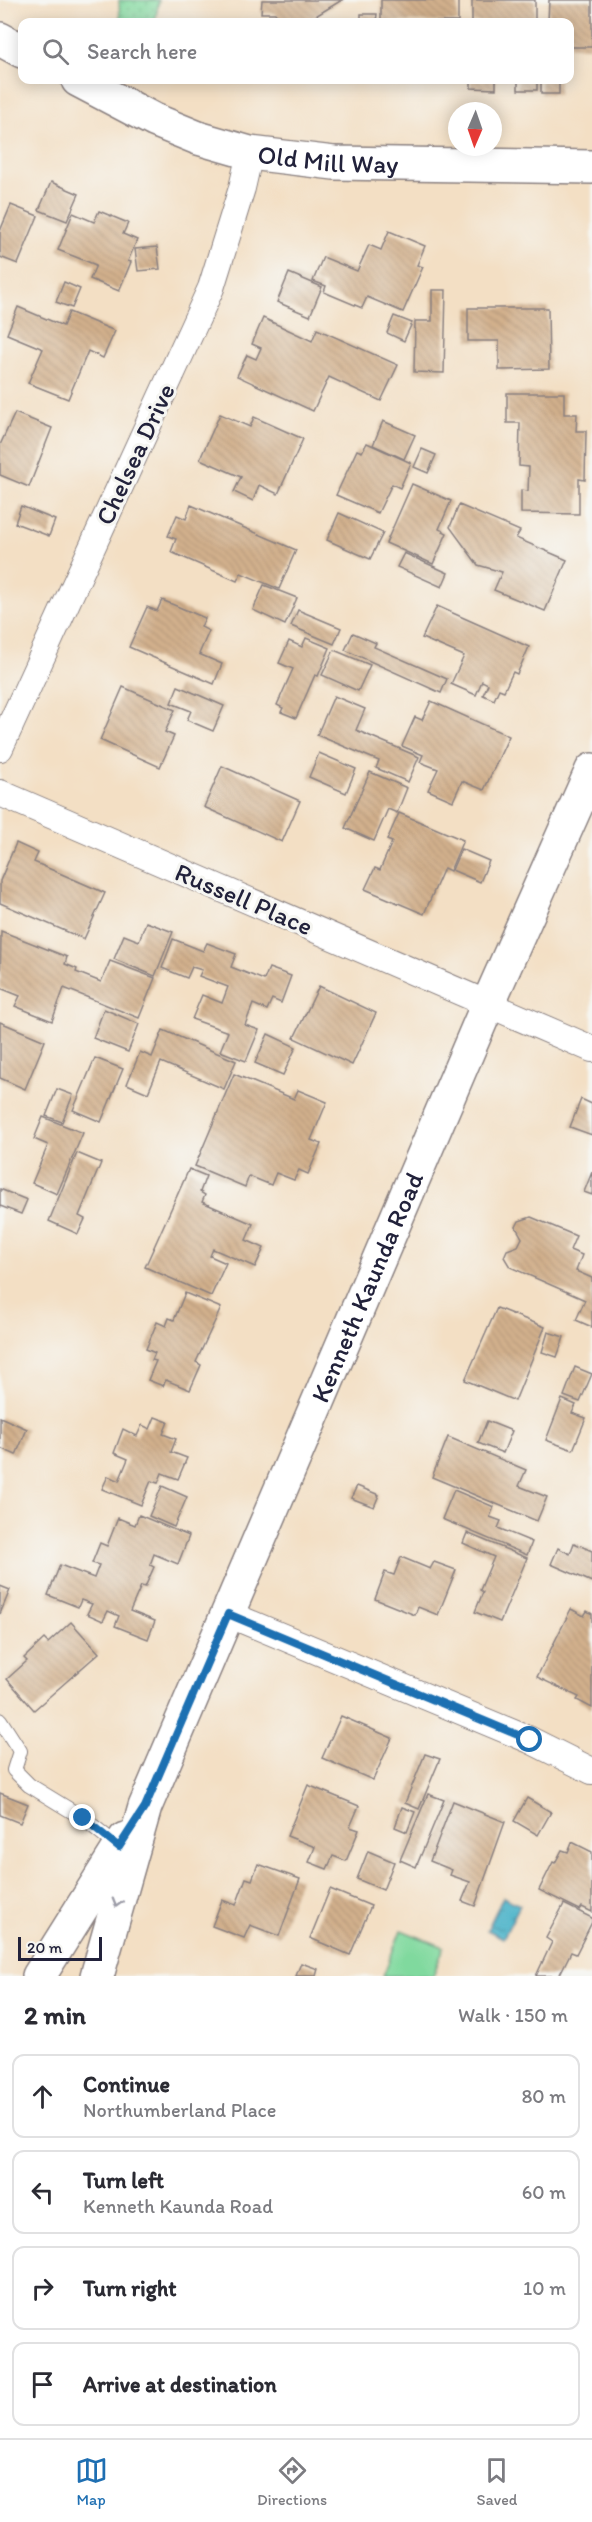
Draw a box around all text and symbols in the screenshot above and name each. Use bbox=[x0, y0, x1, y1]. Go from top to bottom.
search box bbox=[18, 18, 574, 84]
icon: search bbox=[39, 35, 72, 68]
text: Search here bbox=[87, 38, 197, 65]
north arrow bbox=[448, 102, 502, 156]
street label: Old Mill Way bbox=[256, 138, 399, 180]
street label: Chelsea Drive bbox=[88, 378, 182, 530]
street label: Russell Place bbox=[170, 856, 318, 942]
street label: Kenneth Kaunda Road bbox=[304, 1166, 431, 1407]
route start bbox=[516, 1726, 542, 1752]
route end bbox=[69, 1804, 95, 1830]
one-way arrow bbox=[112, 1898, 125, 1908]
scale bar bbox=[18, 1934, 102, 1962]
text: 20 m bbox=[27, 1938, 62, 1957]
text: 2 min bbox=[24, 1999, 86, 2031]
text: Walk · 150 m bbox=[458, 2003, 568, 2027]
text: Continue bbox=[83, 2071, 170, 2098]
icon: ahead bbox=[26, 2080, 59, 2113]
text: 80 m bbox=[521, 2084, 566, 2108]
text: Northumberland Place bbox=[83, 2098, 276, 2122]
text: Turn left bbox=[83, 2167, 164, 2194]
icon: left bbox=[26, 2176, 59, 2209]
text: 60 m bbox=[522, 2180, 566, 2204]
text: Kenneth Kaunda Road bbox=[83, 2194, 273, 2218]
icon: right bbox=[26, 2272, 59, 2305]
text: Turn right bbox=[83, 2275, 177, 2302]
text: 10 m bbox=[523, 2276, 566, 2300]
icon: arrive bbox=[26, 2368, 59, 2401]
text: Arrive at destination bbox=[83, 2371, 277, 2398]
tab: Map bbox=[75, 2454, 108, 2509]
tab: Directions bbox=[257, 2454, 327, 2509]
tab: Saved bbox=[477, 2454, 517, 2509]

